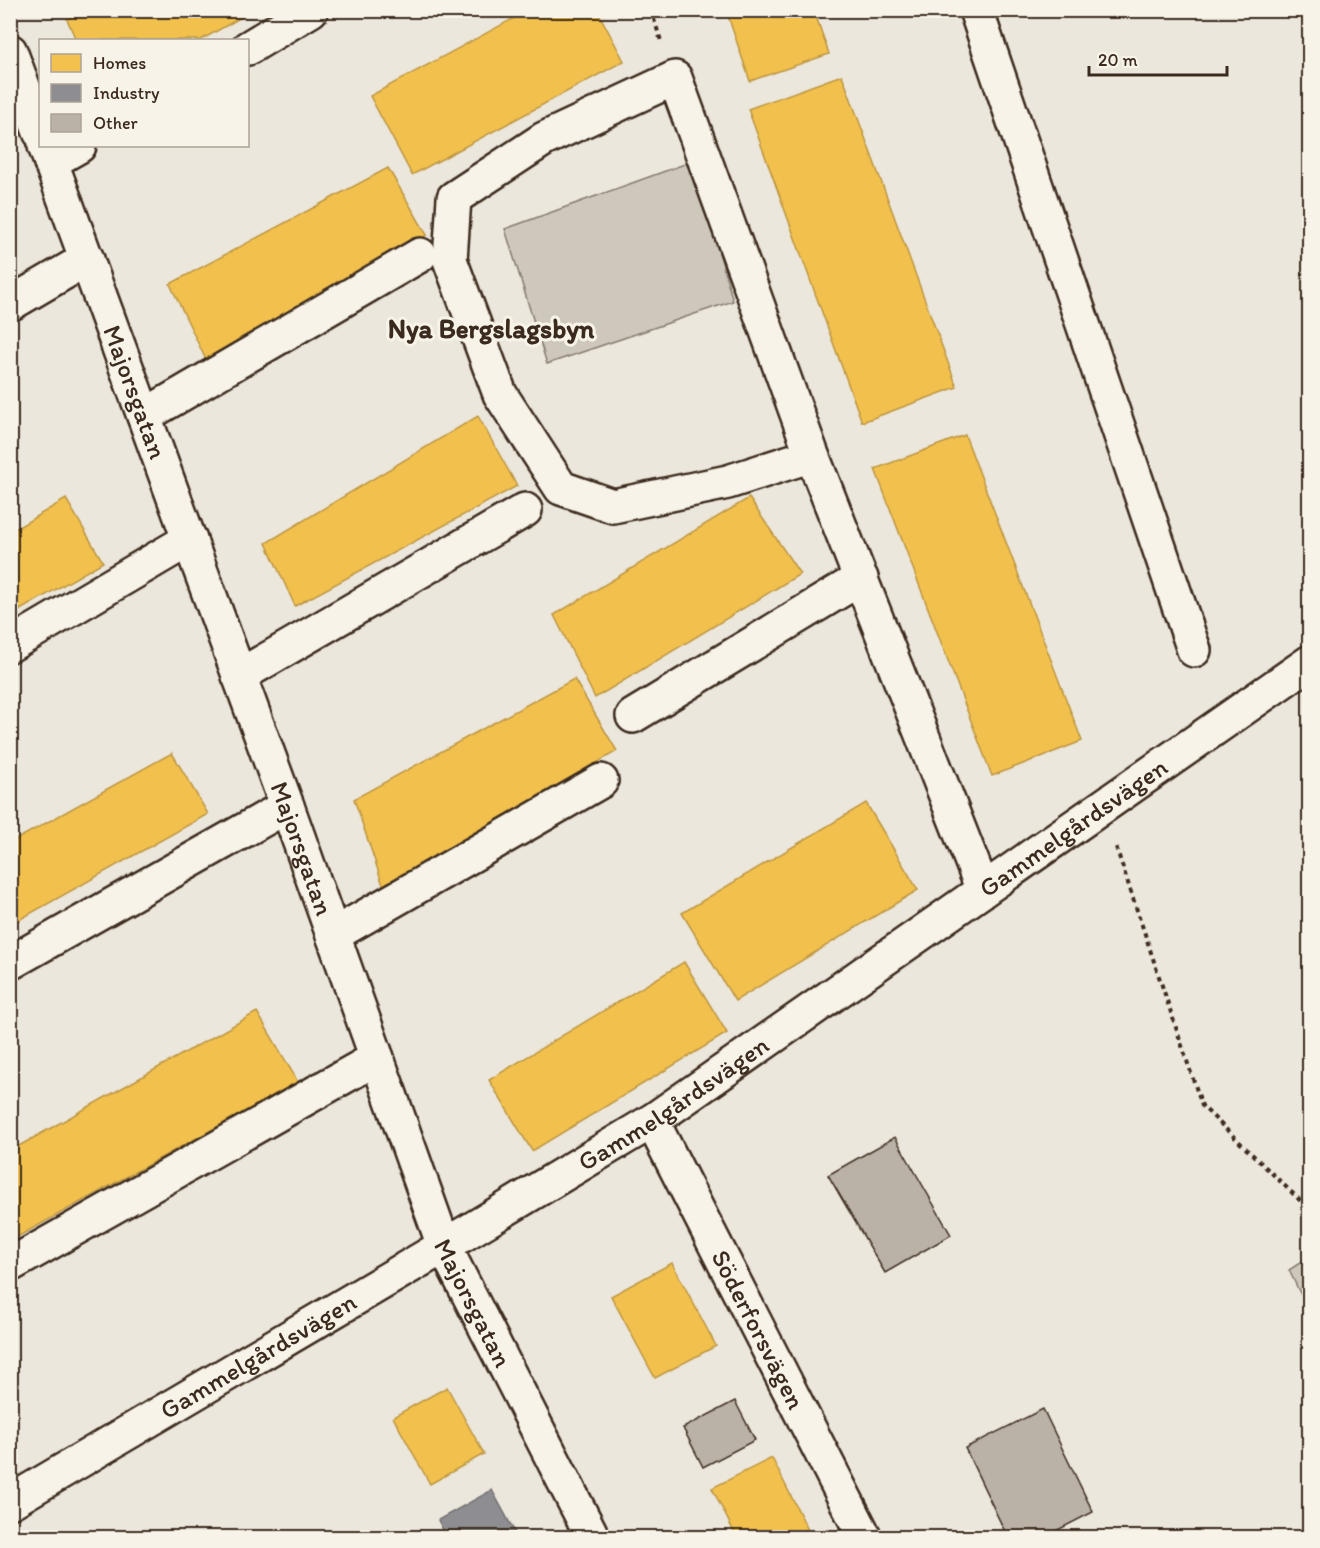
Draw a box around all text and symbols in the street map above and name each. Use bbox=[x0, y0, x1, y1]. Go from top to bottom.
legend bbox=[39, 39, 249, 147]
scale bar bbox=[1089, 39, 1227, 77]
text: 20 m bbox=[1098, 49, 1138, 71]
text: Homes bbox=[93, 52, 146, 74]
text: Industry bbox=[93, 82, 160, 104]
text: Other bbox=[93, 112, 139, 134]
district label: Nya Bergslagsbyn bbox=[388, 312, 595, 345]
street label: Majorsgatan bbox=[96, 321, 174, 463]
street label: Gammelgårdsvägen bbox=[973, 750, 1174, 904]
street label: Majorsgatan bbox=[263, 777, 341, 920]
street label: Gammelgårdsvägen bbox=[572, 1028, 775, 1178]
street label: Majorsgatan bbox=[427, 1233, 519, 1373]
street label: Söderforsvägen bbox=[704, 1244, 812, 1415]
street label: Gammelgårdsvägen bbox=[154, 1285, 362, 1426]

